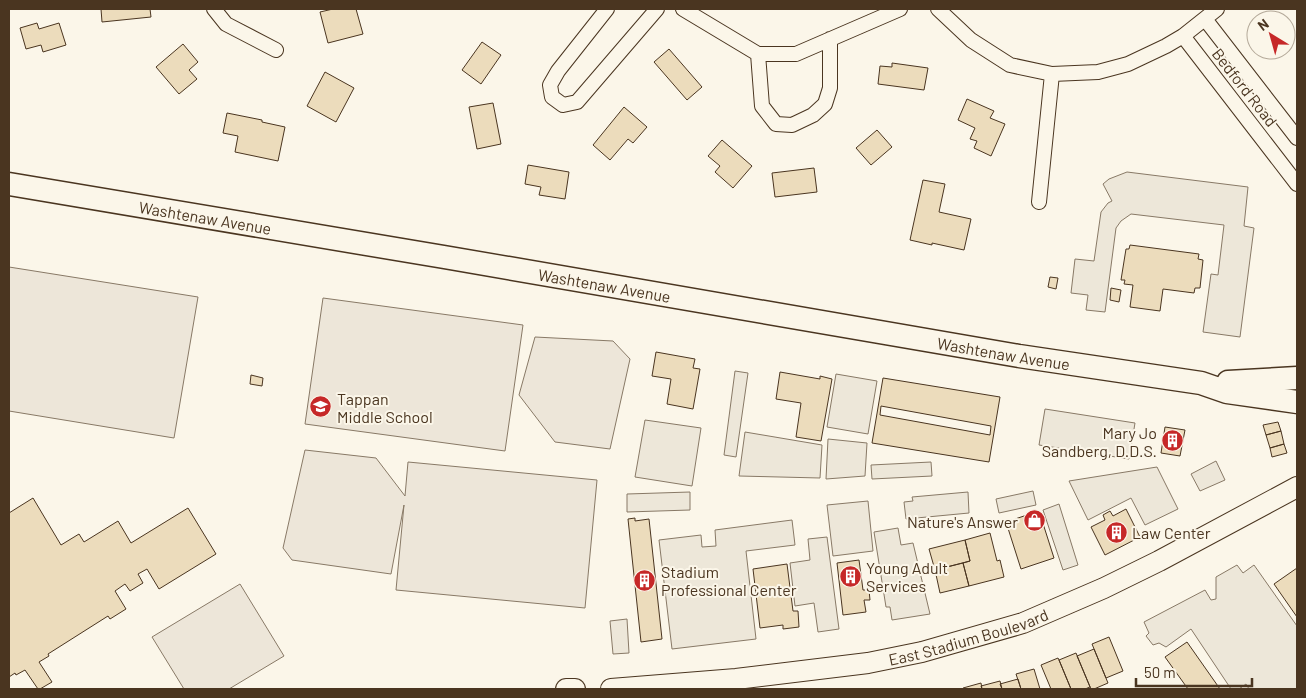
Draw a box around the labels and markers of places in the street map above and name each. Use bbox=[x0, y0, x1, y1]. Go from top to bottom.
place label: Tappan Middle School bbox=[337, 389, 433, 426]
school or university icon: Tappan Middle School bbox=[309, 395, 333, 419]
place label: Mary Jo Sandberg, D.D.S. bbox=[1042, 423, 1157, 460]
building icon: Mary Jo Sandberg, D.D.S. bbox=[1161, 429, 1185, 453]
shop icon: Nature's Answer bbox=[1022, 509, 1046, 533]
place label: Nature's Answer bbox=[907, 512, 1018, 531]
building icon: Law Center bbox=[1104, 520, 1128, 544]
place label: Law Center bbox=[1132, 523, 1211, 542]
place label: Young Adult Services bbox=[866, 558, 948, 595]
place label: Stadium Professional Center bbox=[661, 562, 797, 599]
building icon: Young Adult Services bbox=[838, 564, 862, 588]
building icon: Stadium Professional Center bbox=[633, 568, 657, 592]

